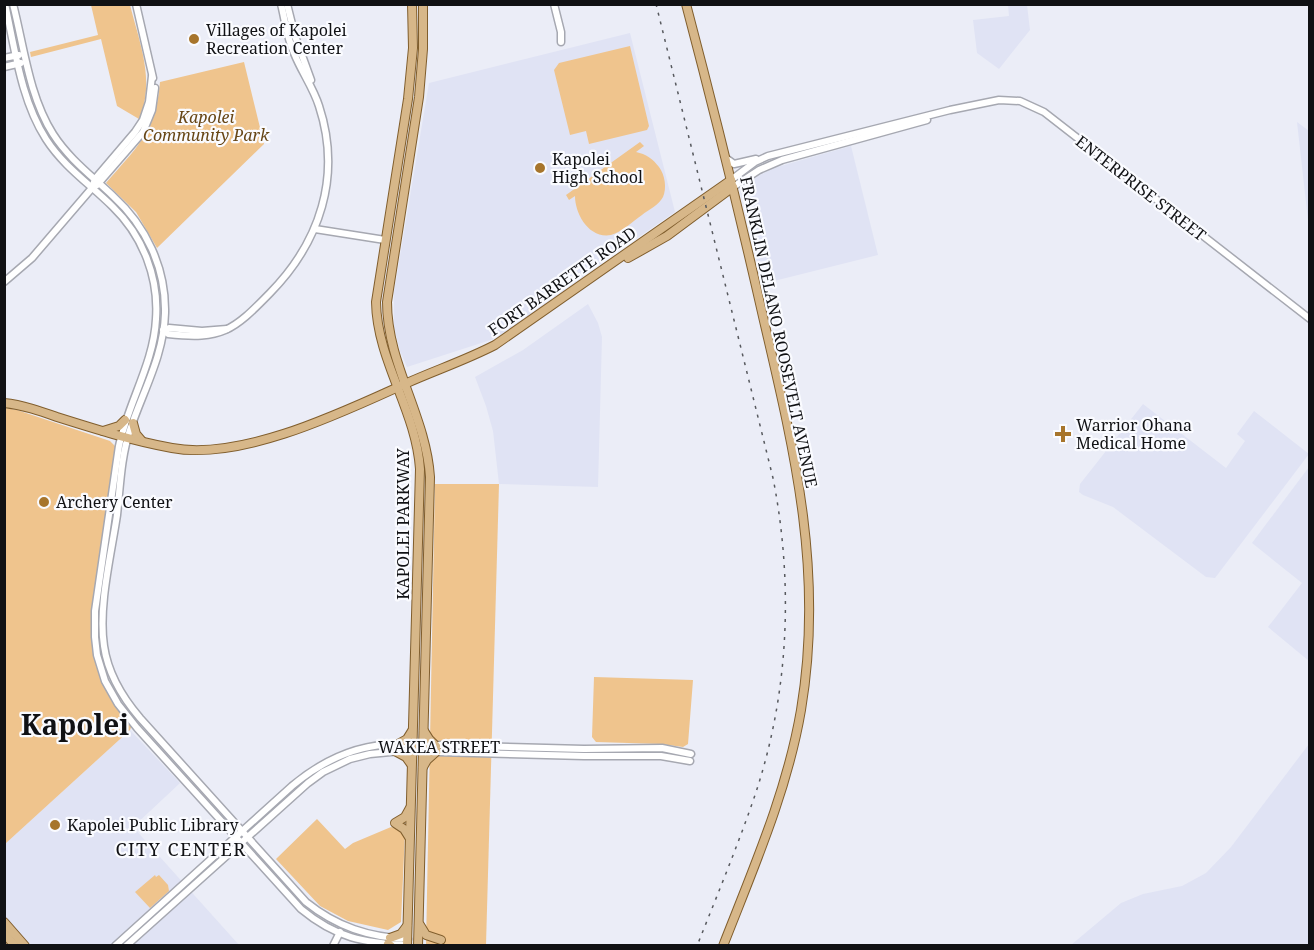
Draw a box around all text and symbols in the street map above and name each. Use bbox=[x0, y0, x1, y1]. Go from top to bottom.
place label: Villages of Kapolei Recreation Center bbox=[206, 19, 347, 59]
marker: Villages of Kapolei Recreation Center bbox=[187, 32, 201, 46]
park label: Kapolei Community Park bbox=[143, 106, 270, 146]
street label: ENTERPRISE STREET bbox=[1071, 130, 1211, 246]
place label: Kapolei High School bbox=[552, 148, 643, 188]
marker: Kapolei High School bbox=[533, 161, 547, 175]
street label: FRANKLIN DELANO ROOSEVELT AVENUE bbox=[735, 174, 823, 490]
street label: FORT BARRETTE ROAD bbox=[484, 221, 640, 341]
place label: Warrior Ohana Medical Home bbox=[1076, 414, 1192, 454]
marker: Warrior Ohana Medical Home bbox=[1054, 425, 1072, 443]
street label: KAPOLEI PARKWAY bbox=[392, 447, 414, 600]
place label: Archery Center bbox=[56, 491, 173, 513]
marker: Archery Center bbox=[37, 495, 51, 509]
district label: Kapolei bbox=[21, 705, 129, 743]
street label: WAKEA STREET bbox=[378, 736, 500, 758]
place label: Kapolei Public Library bbox=[67, 814, 239, 836]
marker: Kapolei Public Library bbox=[48, 818, 62, 832]
district label: CITY CENTER bbox=[115, 837, 247, 861]

